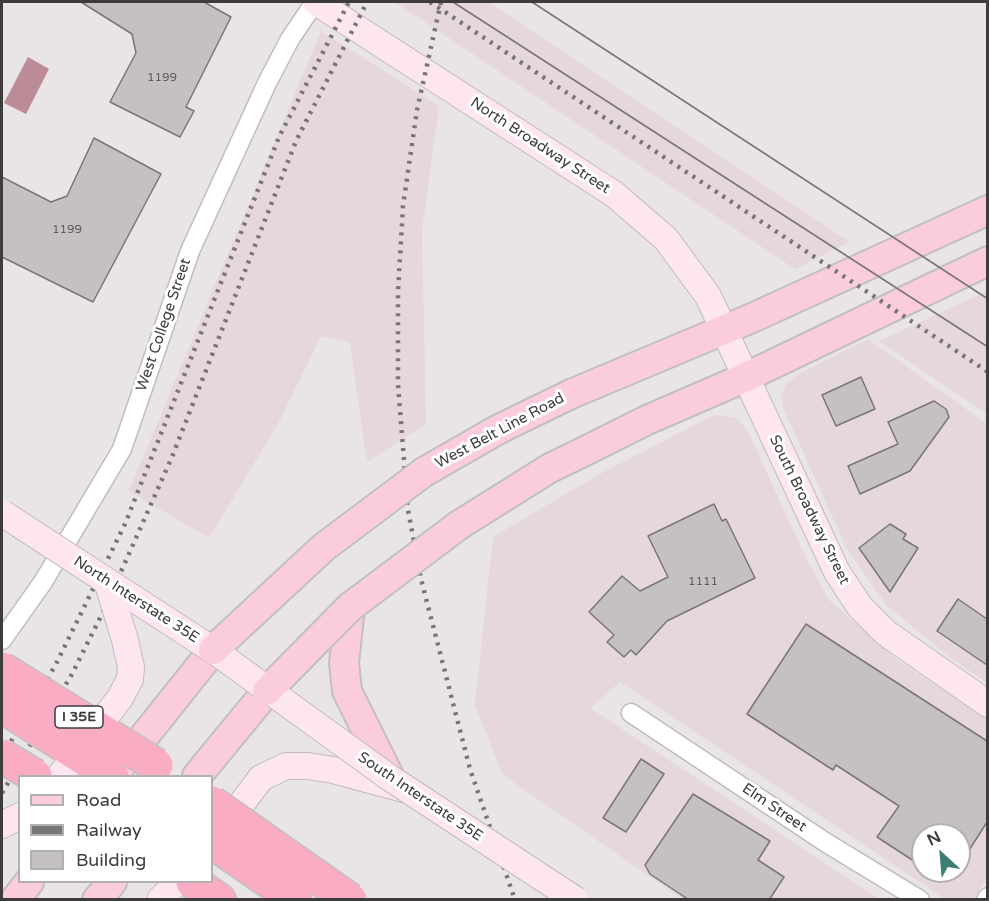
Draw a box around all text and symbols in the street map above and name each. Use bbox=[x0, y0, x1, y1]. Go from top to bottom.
house number: 1199 bbox=[147, 71, 177, 85]
street label: North Broadway Street bbox=[467, 94, 613, 198]
house number: 1199 bbox=[52, 223, 82, 237]
street label: West College Street bbox=[133, 256, 195, 394]
street label: West Belt Line Road bbox=[432, 389, 568, 473]
street label: South Broadway Street bbox=[765, 432, 853, 588]
street label: North Interstate 35E bbox=[70, 553, 202, 647]
house number: 1111 bbox=[688, 575, 718, 589]
road number: I 35E bbox=[55, 706, 103, 728]
street label: South Interstate 35E bbox=[354, 749, 486, 845]
legend bbox=[18, 775, 213, 883]
street label: Elm Street bbox=[738, 780, 810, 836]
text: Road bbox=[76, 789, 121, 811]
text: Railway bbox=[76, 819, 142, 841]
north arrow bbox=[911, 823, 971, 883]
text: N bbox=[924, 827, 944, 850]
text: Building bbox=[76, 849, 146, 871]

